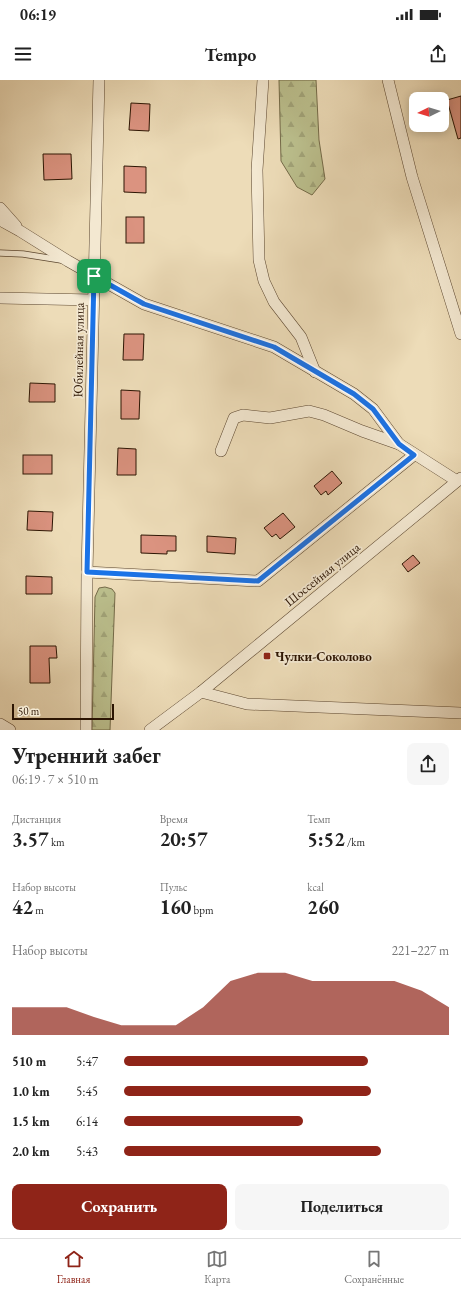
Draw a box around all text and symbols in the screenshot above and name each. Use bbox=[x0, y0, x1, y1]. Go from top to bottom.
text: 06:19 bbox=[20, 5, 56, 24]
icon: menu bbox=[12, 43, 34, 65]
text: Tempo bbox=[205, 43, 256, 66]
icon: share bbox=[427, 43, 449, 65]
north arrow bbox=[409, 92, 449, 132]
map controls bbox=[409, 92, 449, 132]
pin bbox=[77, 259, 111, 293]
icon: arrive bbox=[83, 265, 105, 287]
street label: Юбилейная улица bbox=[69, 301, 88, 398]
street label: Шоссейная улица bbox=[281, 538, 364, 610]
place label: Чулки-Соколово bbox=[275, 648, 372, 665]
marker: Чулки-Соколово bbox=[262, 651, 272, 661]
scale bar bbox=[12, 702, 114, 721]
text: 50 m bbox=[18, 704, 39, 718]
text: Утренний забег bbox=[12, 741, 161, 770]
button: share bbox=[407, 743, 449, 785]
text: 06:19 · 7 × 510 m bbox=[12, 771, 99, 788]
text: Дистанция bbox=[12, 812, 61, 826]
text: Время bbox=[160, 812, 188, 826]
text: Темп bbox=[307, 812, 330, 826]
text: 3.57 bbox=[12, 826, 49, 852]
text: 20:57 bbox=[160, 826, 208, 852]
text: 5:52 bbox=[307, 826, 345, 852]
text: km bbox=[49, 835, 65, 849]
text: /km bbox=[345, 835, 365, 849]
text: Набор высоты bbox=[12, 880, 76, 894]
text: Пульс bbox=[160, 880, 188, 894]
text: kcal bbox=[307, 880, 324, 894]
text: 42 bbox=[12, 894, 33, 920]
text: 160 bbox=[160, 894, 191, 920]
text: 260 bbox=[307, 894, 339, 920]
text: m bbox=[33, 903, 44, 917]
text: bpm bbox=[191, 903, 214, 917]
text: Набор высоты bbox=[12, 942, 88, 959]
text: 221–227 m bbox=[392, 942, 449, 959]
text: 510 m bbox=[12, 1053, 46, 1070]
text: 5:47 bbox=[76, 1053, 98, 1070]
text: 1.0 km bbox=[12, 1083, 50, 1100]
text: 5:45 bbox=[76, 1083, 98, 1100]
text: 1.5 km bbox=[12, 1113, 50, 1130]
text: 6:14 bbox=[76, 1113, 98, 1130]
text: 2.0 km bbox=[12, 1143, 50, 1160]
text: 5:43 bbox=[76, 1143, 98, 1160]
button: Сохранить bbox=[12, 1184, 227, 1230]
button: Поделиться bbox=[235, 1184, 449, 1230]
tab: Главная bbox=[57, 1248, 90, 1286]
tab: Карта bbox=[204, 1248, 230, 1286]
tab: Сохранённые bbox=[344, 1248, 404, 1286]

